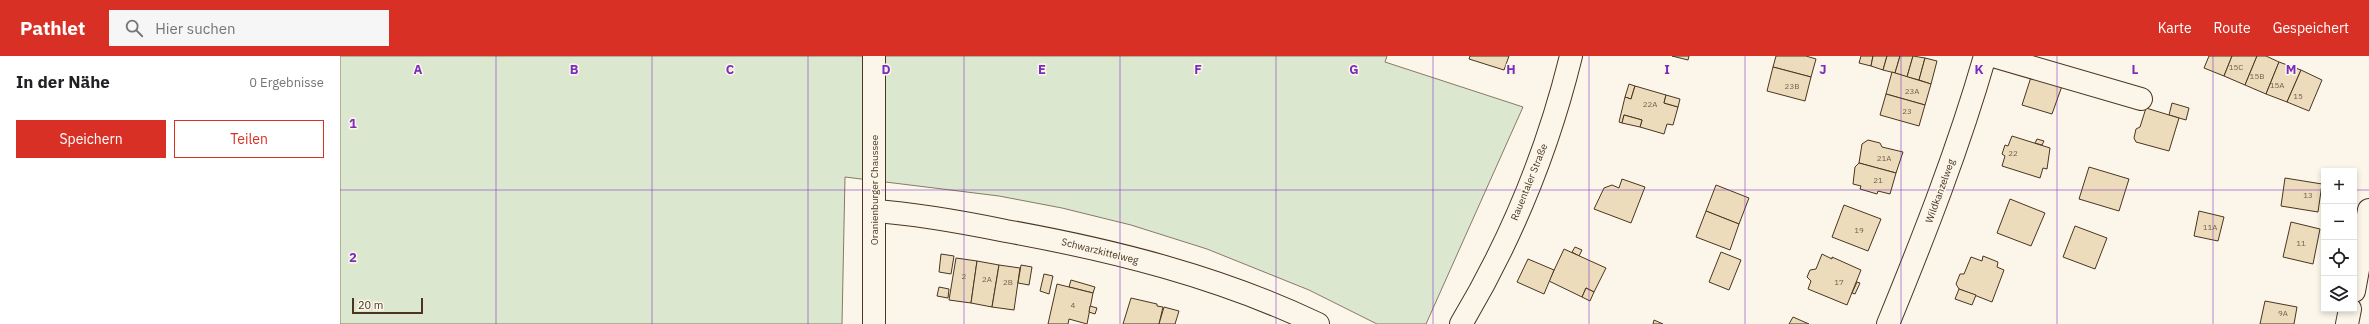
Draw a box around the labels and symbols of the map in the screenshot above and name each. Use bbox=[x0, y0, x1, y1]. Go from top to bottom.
text: A bbox=[414, 61, 423, 78]
text: B bbox=[570, 61, 579, 78]
text: C bbox=[726, 61, 735, 78]
text: D bbox=[881, 61, 891, 78]
text: E bbox=[1038, 61, 1046, 78]
text: F bbox=[1194, 61, 1202, 78]
text: G bbox=[1349, 61, 1359, 78]
text: H bbox=[1506, 61, 1516, 78]
text: I bbox=[1664, 61, 1670, 78]
text: J bbox=[1819, 61, 1827, 78]
text: K bbox=[1974, 61, 1984, 78]
text: L bbox=[2132, 61, 2139, 78]
text: M bbox=[2286, 61, 2296, 78]
house number: 15C bbox=[2229, 62, 2243, 72]
house number: 15B bbox=[2250, 71, 2264, 81]
house number: 15A bbox=[2270, 80, 2284, 90]
house number: 23B bbox=[1785, 81, 1799, 91]
house number: 23A bbox=[1905, 86, 1919, 96]
house number: 15 bbox=[2293, 91, 2303, 101]
house number: 22A bbox=[1643, 99, 1657, 109]
house number: 23 bbox=[1902, 106, 1912, 116]
text: 1 bbox=[349, 115, 357, 132]
street label: Oranienburger Chaussee bbox=[868, 134, 881, 245]
street label: Rauentaler Straße bbox=[1508, 141, 1551, 222]
house number: 22 bbox=[2008, 148, 2018, 158]
house number: 21A bbox=[1877, 153, 1891, 163]
street label: Wildkanzelweg bbox=[1922, 156, 1958, 225]
house number: 21 bbox=[1873, 175, 1883, 185]
house number: 13 bbox=[2303, 190, 2313, 200]
house number: 11A bbox=[2203, 222, 2217, 232]
house number: 19 bbox=[1854, 225, 1864, 235]
street label: Schwarzkittelweg bbox=[1060, 235, 1141, 267]
house number: 11 bbox=[2296, 238, 2306, 248]
text: 2 bbox=[349, 249, 357, 266]
house number: 2 bbox=[962, 271, 967, 281]
house number: 2A bbox=[982, 274, 992, 284]
house number: 2B bbox=[1003, 277, 1013, 287]
house number: 17 bbox=[1834, 277, 1844, 287]
scale bar bbox=[352, 296, 423, 315]
house number: 4 bbox=[1071, 300, 1076, 310]
house number: 9A bbox=[2278, 308, 2288, 318]

